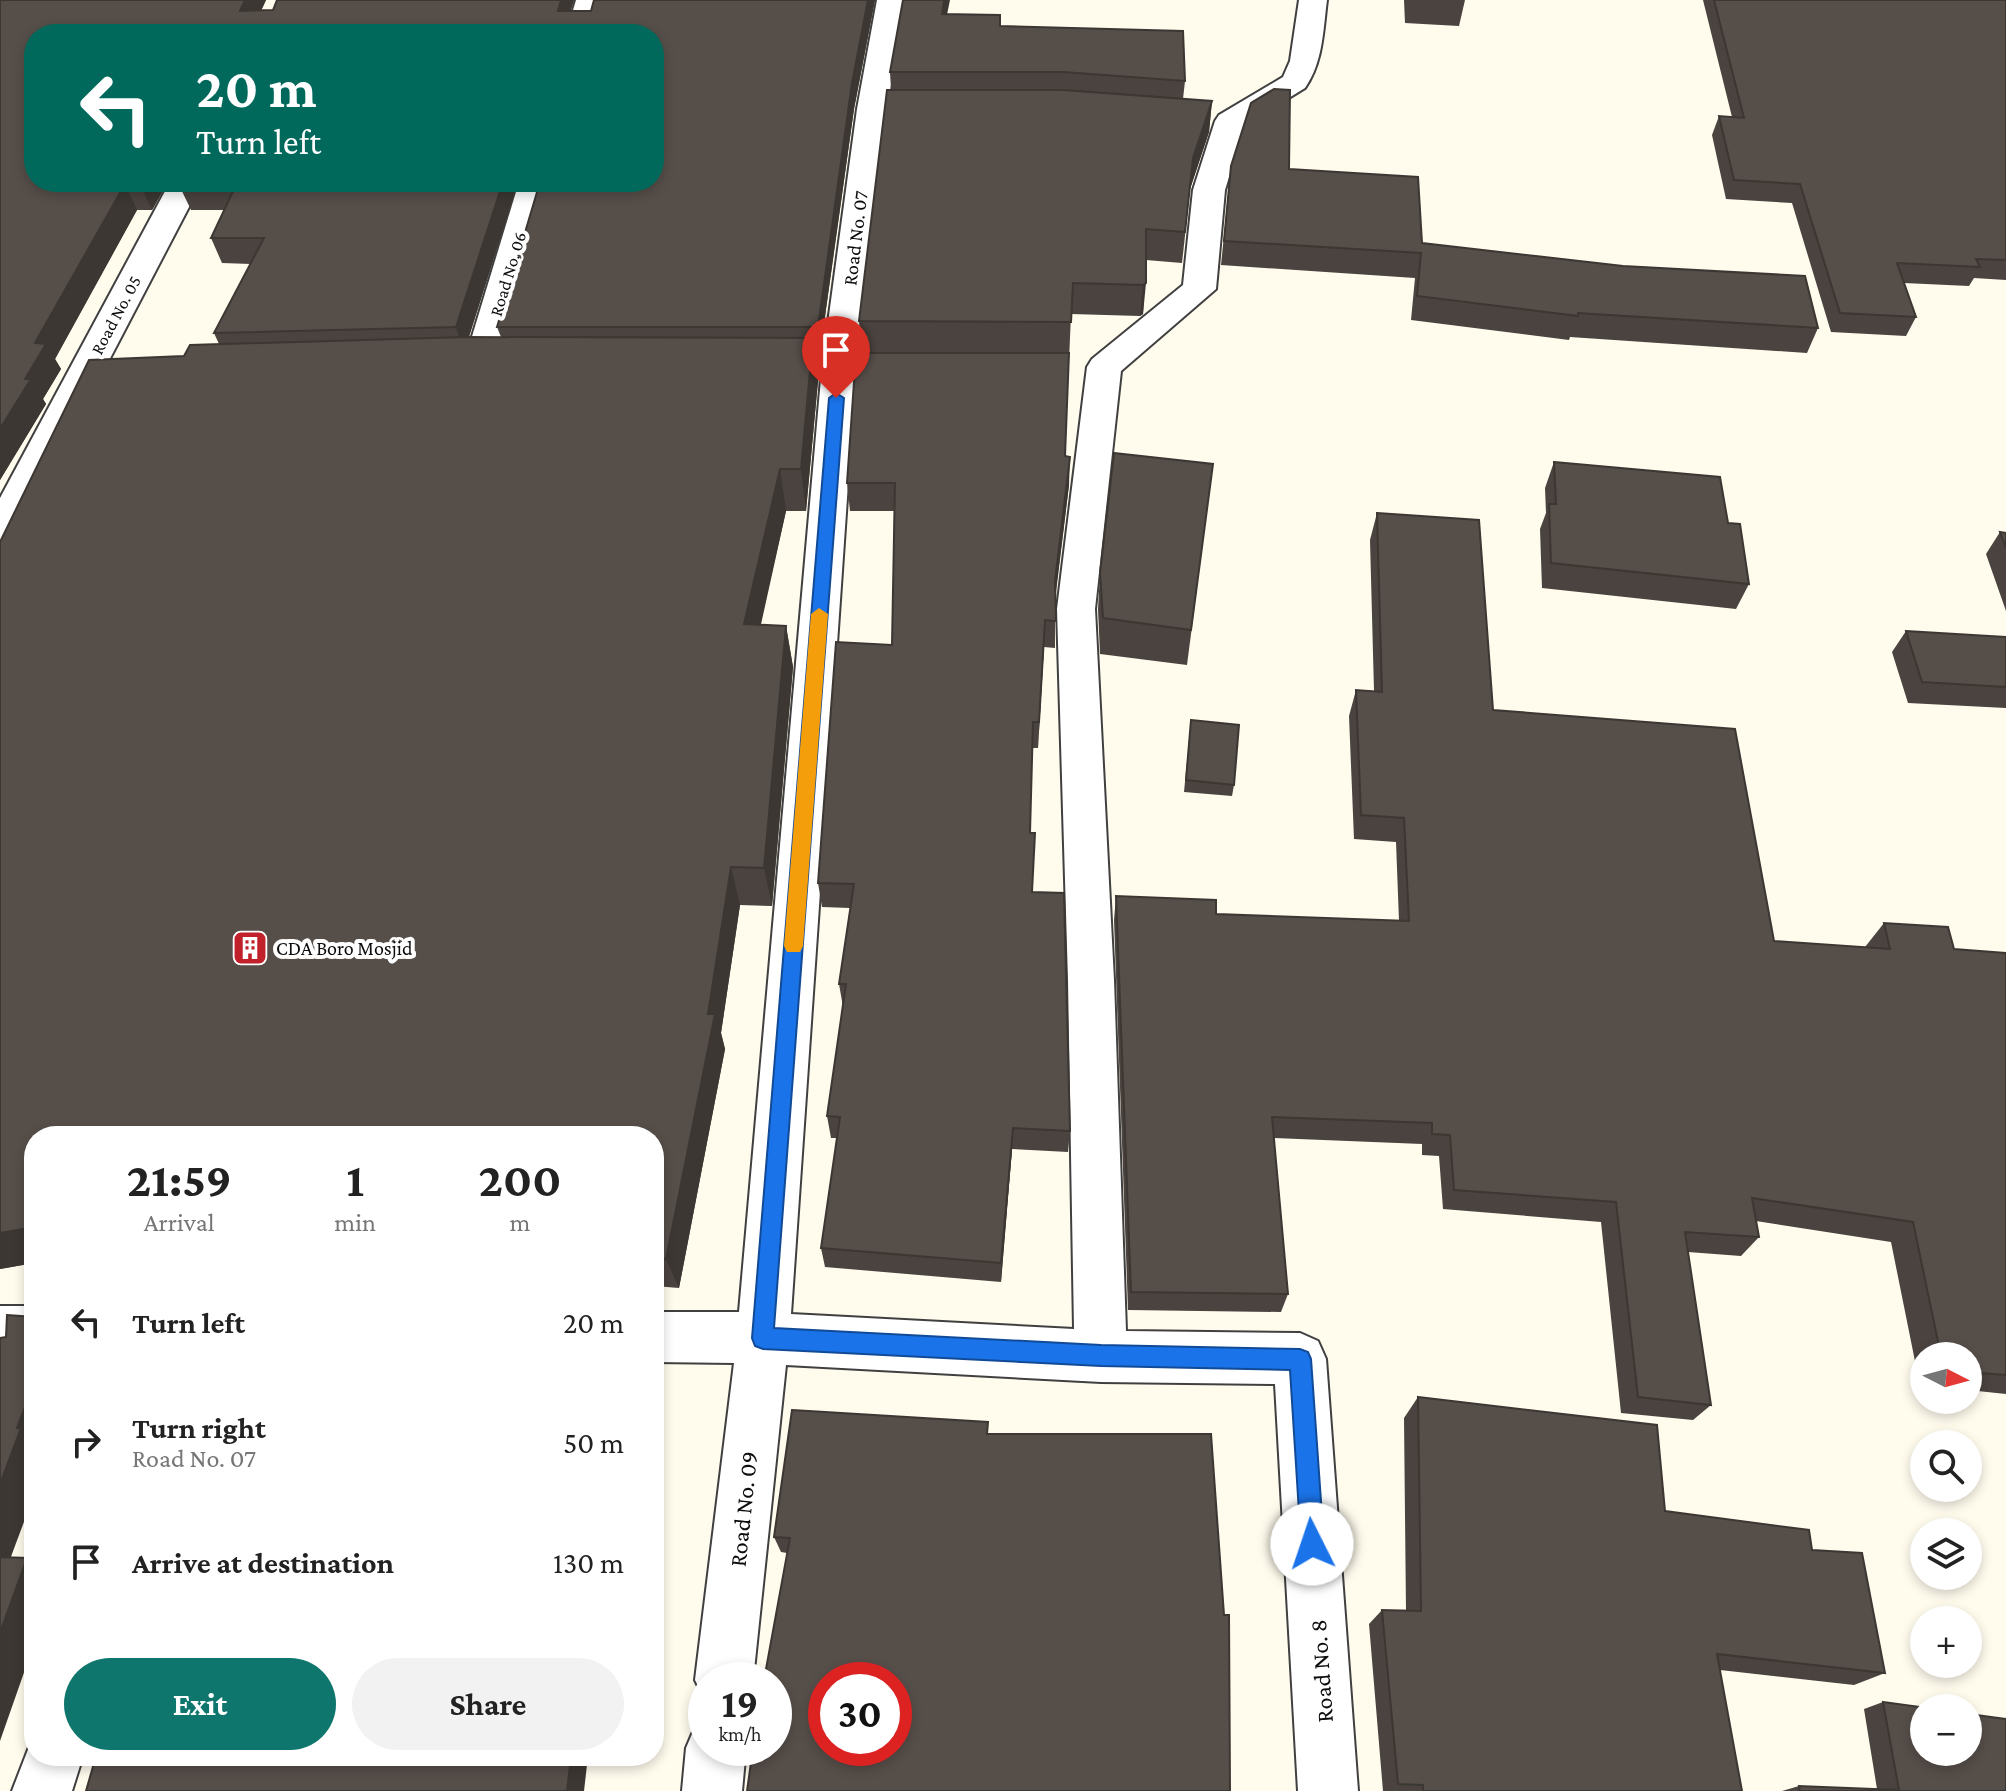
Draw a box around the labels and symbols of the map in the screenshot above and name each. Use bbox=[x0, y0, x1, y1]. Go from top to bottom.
street label: Road No. 07 bbox=[838, 189, 872, 287]
street label: Road No. 06 bbox=[486, 229, 530, 319]
street label: Road No. 05 bbox=[87, 272, 145, 358]
pin bbox=[802, 316, 870, 398]
building icon: CDA Boro Mosjid bbox=[231, 929, 269, 967]
place label: CDA Boro Mosjid bbox=[276, 937, 413, 960]
north arrow bbox=[1910, 1342, 1982, 1414]
street label: Road No. 09 bbox=[724, 1450, 762, 1568]
position arrow bbox=[1270, 1502, 1354, 1586]
street label: Road No. 8 bbox=[1304, 1619, 1338, 1723]
speed limit sign: 30 bbox=[808, 1662, 912, 1766]

